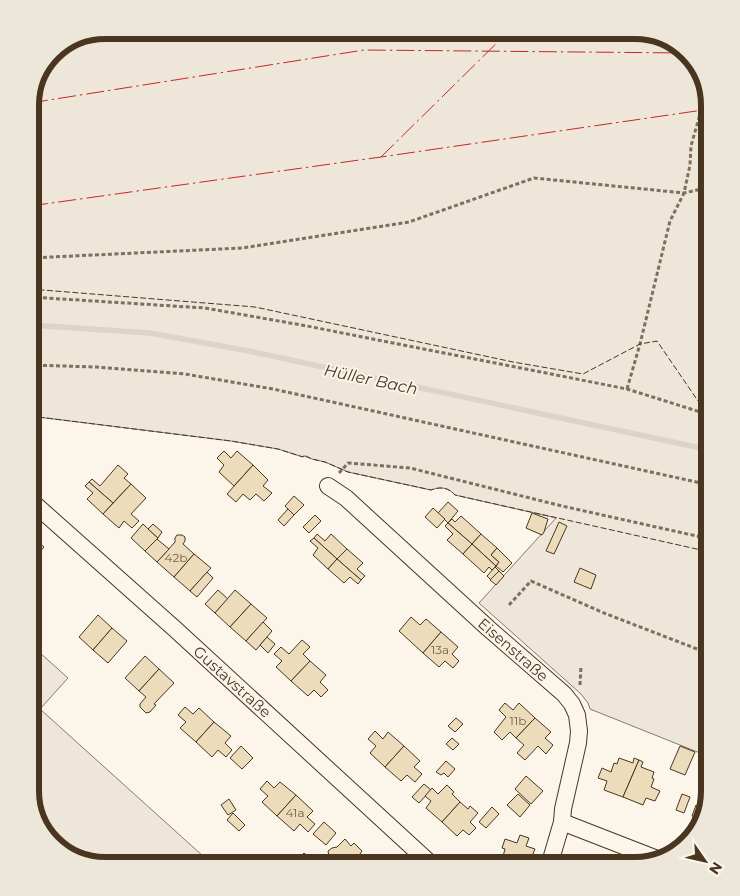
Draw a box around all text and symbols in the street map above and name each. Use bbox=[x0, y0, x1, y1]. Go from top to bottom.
water label: Hüller Bach bbox=[322, 360, 419, 399]
house number: 42b bbox=[165, 550, 187, 565]
street label: Eisenstraße bbox=[474, 614, 553, 685]
street label: Gustavstraße bbox=[189, 642, 275, 722]
house number: 13a bbox=[431, 642, 449, 657]
house number: 11b bbox=[510, 713, 526, 728]
house number: 41a bbox=[285, 805, 305, 820]
north arrow bbox=[680, 836, 730, 886]
text: N bbox=[705, 859, 726, 878]

